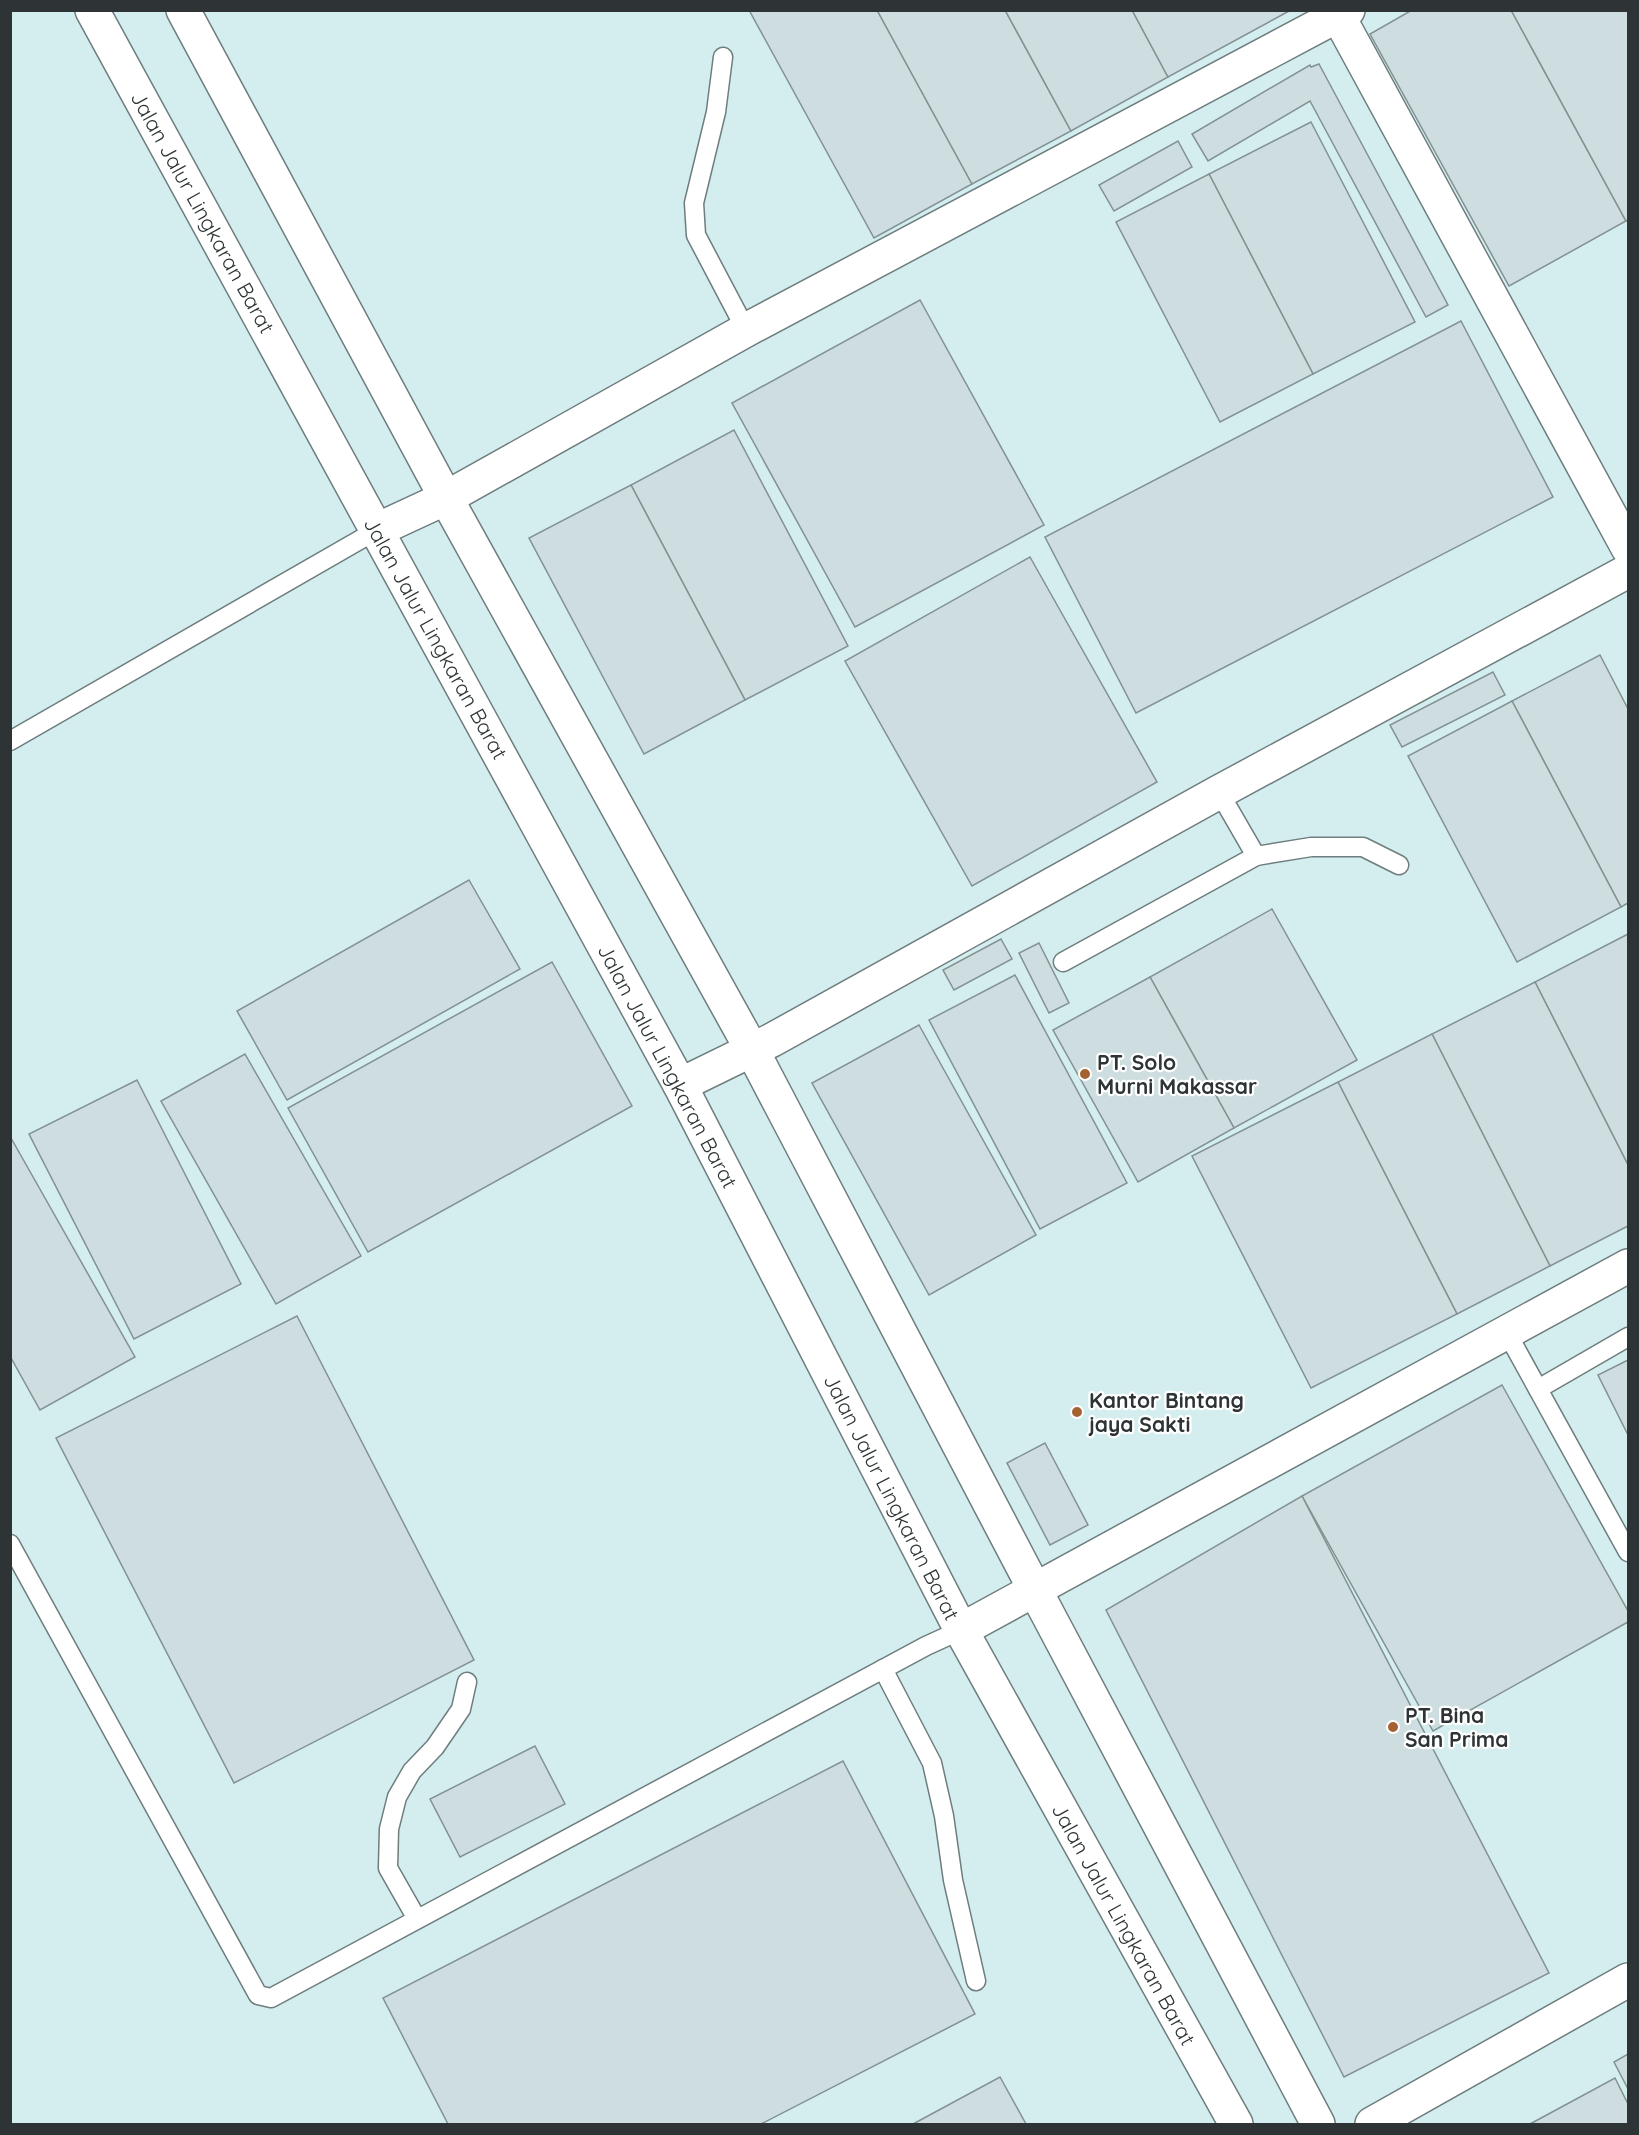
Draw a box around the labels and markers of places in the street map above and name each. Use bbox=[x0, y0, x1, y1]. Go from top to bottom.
place label: PT. Solo Murni Makassar bbox=[1097, 1049, 1257, 1099]
marker: PT. Solo Murni Makassar bbox=[1078, 1067, 1092, 1081]
place label: Kantor Bintang jaya Sakti bbox=[1088, 1387, 1244, 1437]
marker: Kantor Bintang jaya Sakti bbox=[1070, 1405, 1084, 1419]
place label: PT. Bina San Prima bbox=[1405, 1702, 1508, 1752]
marker: PT. Bina San Prima bbox=[1386, 1720, 1400, 1734]

